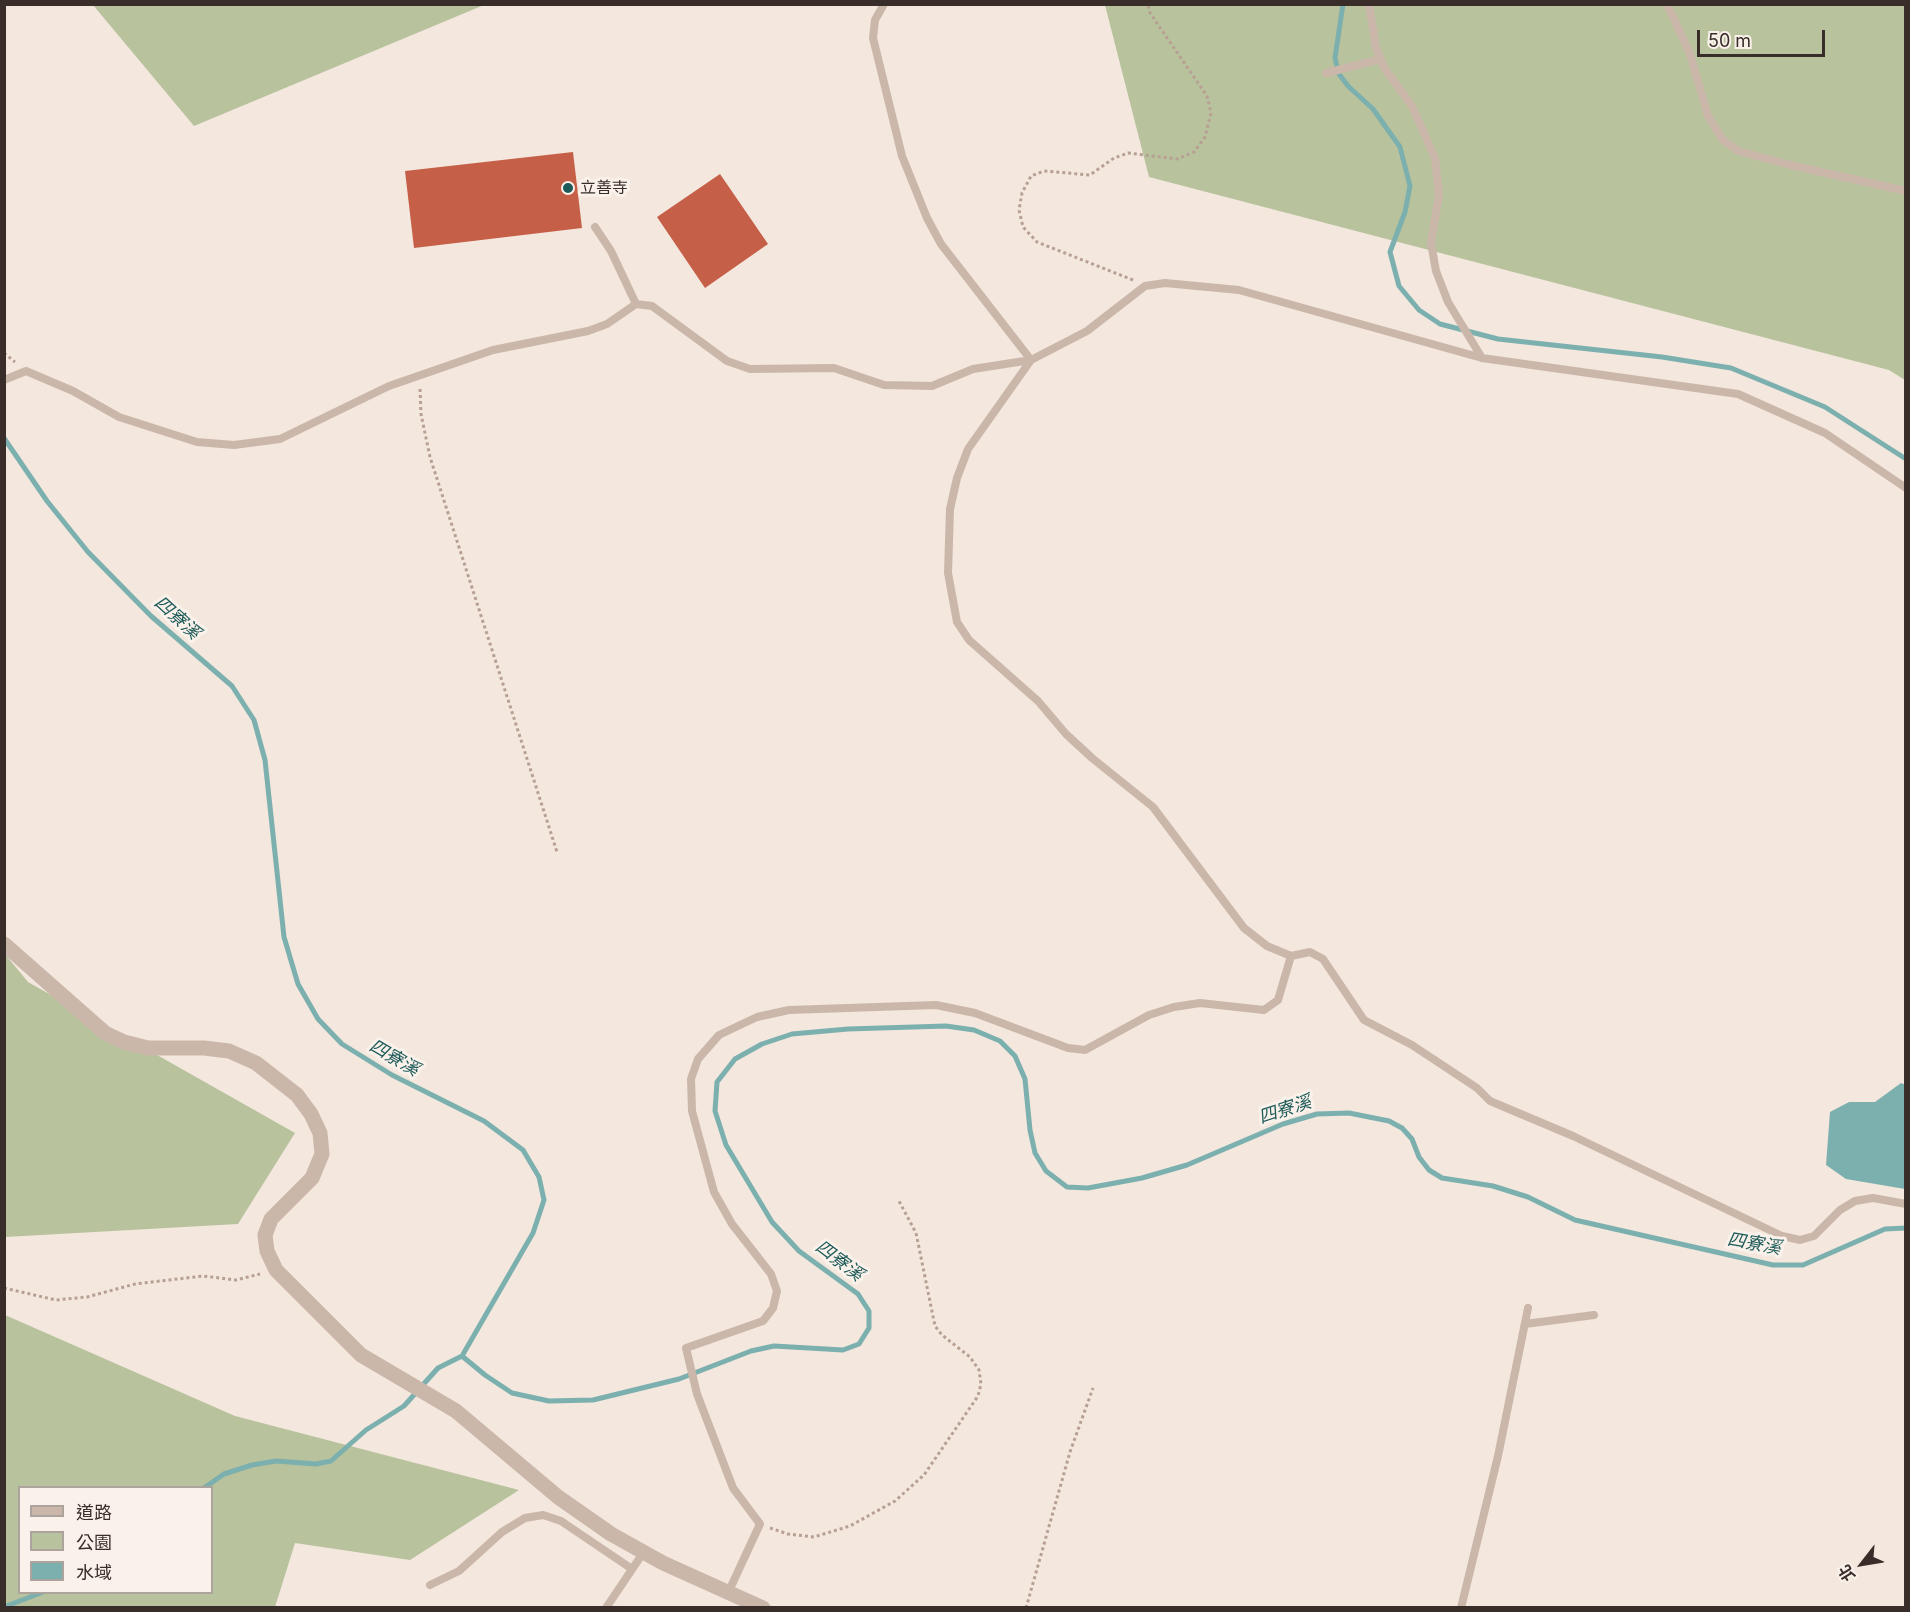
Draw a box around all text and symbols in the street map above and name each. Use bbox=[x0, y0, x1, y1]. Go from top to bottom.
scale bar bbox=[1700, 18, 1828, 56]
text: 50 m bbox=[1708, 30, 1751, 51]
place label: 立善寺 bbox=[580, 178, 628, 198]
marker: 立善寺 bbox=[561, 181, 575, 195]
water label: 四寮溪 bbox=[150, 592, 204, 644]
water label: 四寮溪 bbox=[365, 1035, 423, 1081]
water label: 四寮溪 bbox=[1256, 1091, 1314, 1129]
water label: 四寮溪 bbox=[1726, 1229, 1782, 1259]
water label: 四寮溪 bbox=[811, 1236, 867, 1286]
legend bbox=[18, 1486, 213, 1594]
text: 道路 bbox=[76, 1502, 112, 1523]
text: 公園 bbox=[76, 1532, 112, 1553]
north arrow bbox=[1832, 1534, 1892, 1594]
text: 北 bbox=[1834, 1561, 1859, 1585]
text: 水域 bbox=[76, 1562, 112, 1583]

